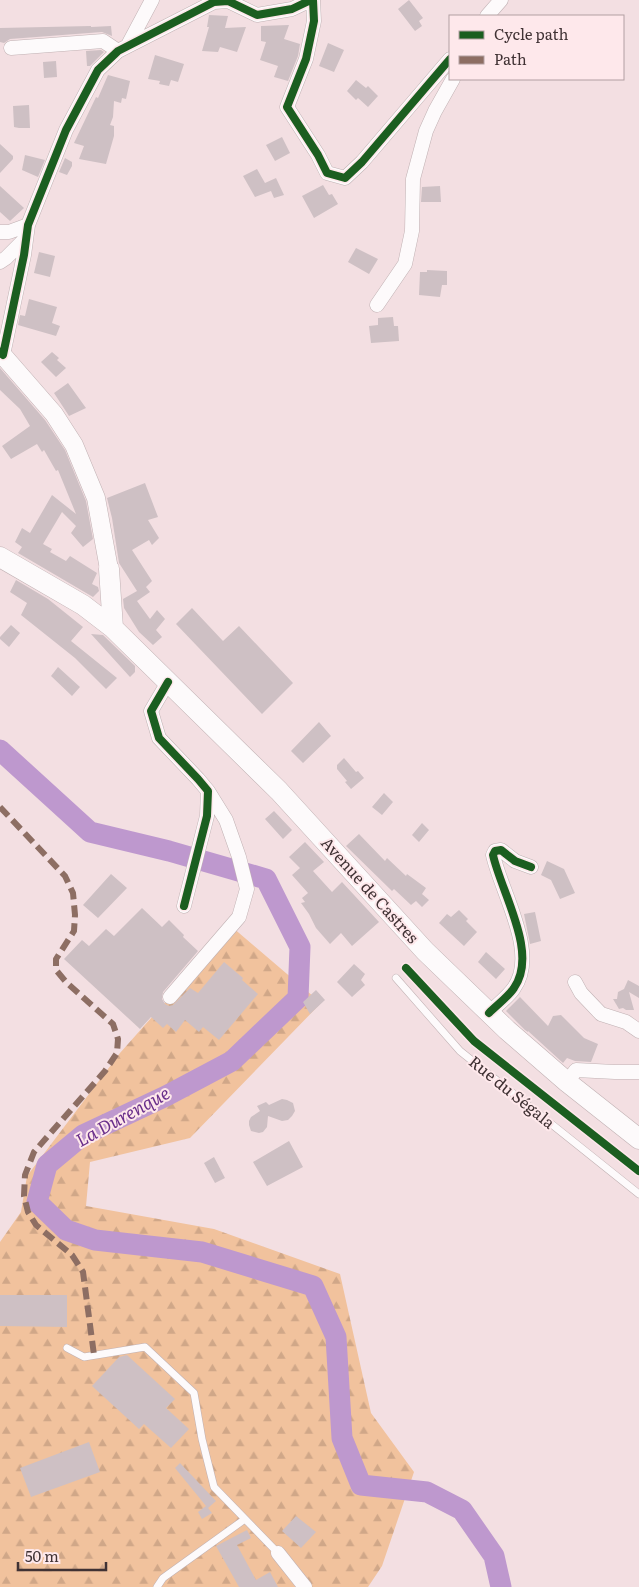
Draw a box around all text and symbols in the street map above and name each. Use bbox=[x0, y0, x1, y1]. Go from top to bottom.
legend bbox=[449, 15, 624, 80]
text: Cycle path bbox=[494, 22, 569, 45]
text: Path bbox=[494, 47, 527, 70]
street label: Avenue de Castres bbox=[316, 831, 425, 948]
street label: Rue du Ségala bbox=[464, 1049, 561, 1134]
water label: La Durenque bbox=[70, 1079, 174, 1153]
scale bar bbox=[18, 1540, 105, 1572]
text: 50 m bbox=[25, 1544, 59, 1567]

